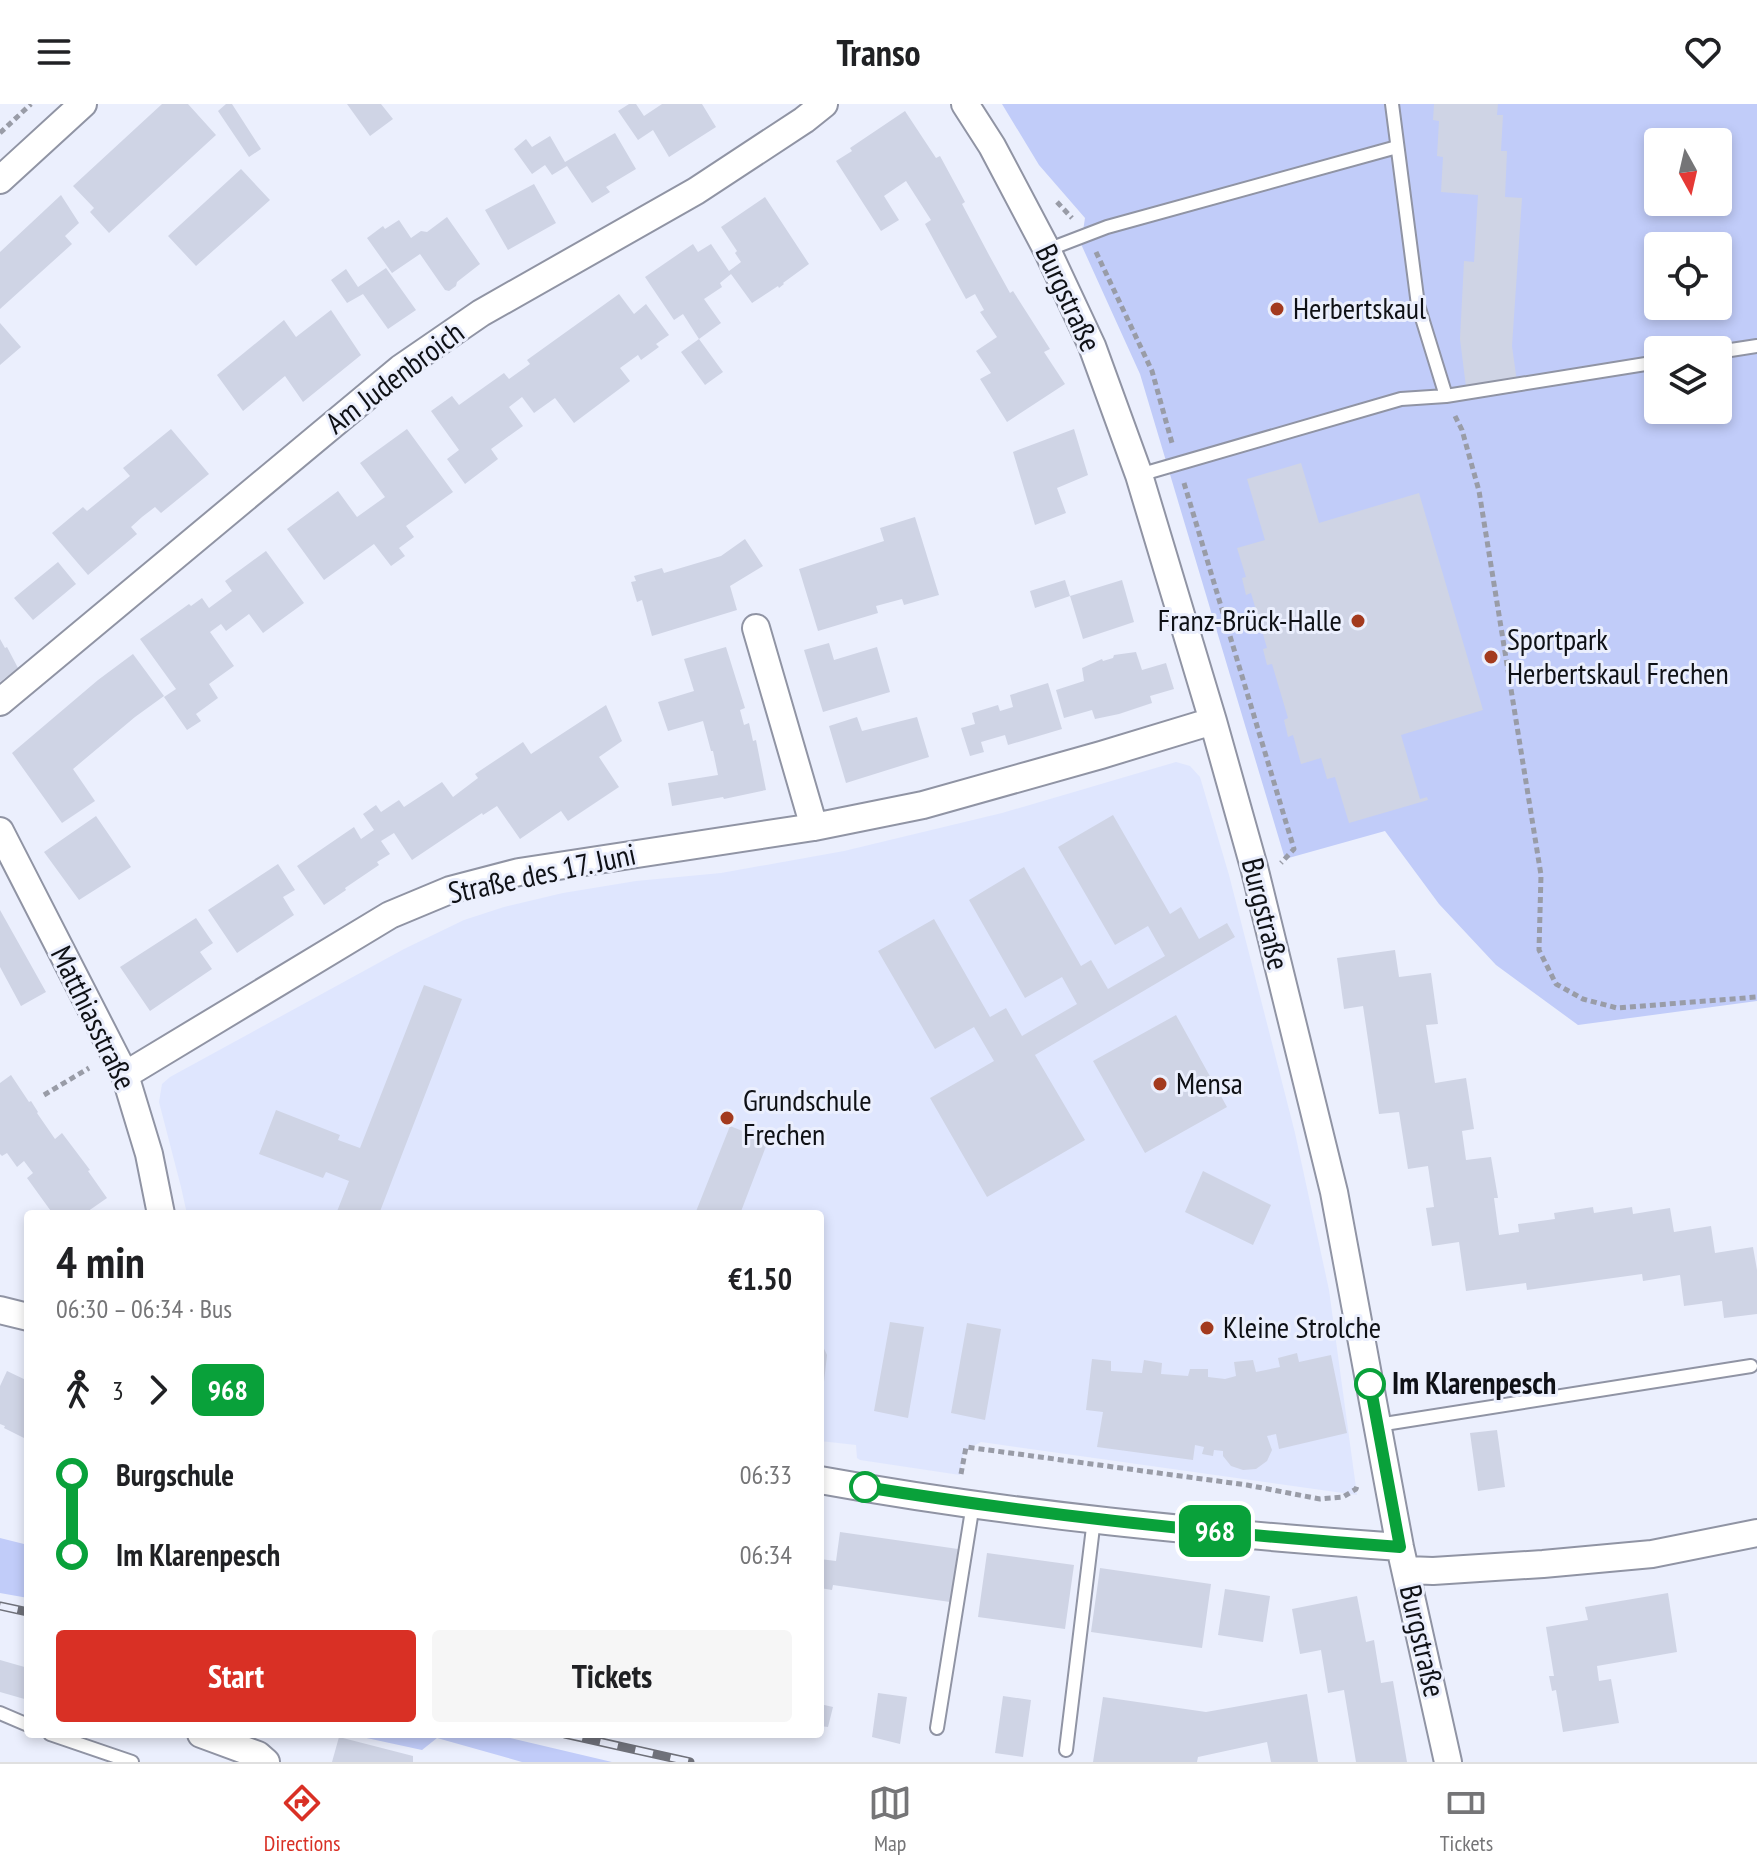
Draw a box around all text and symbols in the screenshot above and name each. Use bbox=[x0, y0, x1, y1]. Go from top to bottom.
text: Transo bbox=[836, 29, 921, 76]
icon: menu bbox=[32, 30, 76, 74]
icon: heart bbox=[1681, 30, 1725, 74]
north arrow bbox=[1644, 128, 1732, 216]
map controls bbox=[1644, 128, 1732, 424]
button: locate bbox=[1644, 232, 1732, 320]
street label: Burgstraße bbox=[1028, 237, 1111, 357]
place label: Herbertskaul bbox=[1293, 288, 1426, 327]
marker: Herbertskaul bbox=[1268, 300, 1286, 318]
street label: Am Judenbroich bbox=[317, 312, 471, 442]
button: layers bbox=[1644, 336, 1732, 424]
place label: Franz-Brück-Halle bbox=[1158, 600, 1342, 639]
marker: Franz-Brück-Halle bbox=[1349, 612, 1367, 630]
place label: Sportpark Herbertskaul Frechen bbox=[1507, 619, 1729, 692]
marker: Sportpark Herbertskaul Frechen bbox=[1482, 648, 1500, 666]
street label: Straße des 17. Juni bbox=[444, 834, 639, 911]
street label: Burgstraße bbox=[1234, 854, 1299, 974]
street label: Matthiasstraße bbox=[43, 939, 146, 1096]
place label: Mensa bbox=[1176, 1063, 1243, 1102]
marker: Mensa bbox=[1151, 1075, 1169, 1093]
place label: Grundschule Frechen bbox=[743, 1080, 872, 1153]
marker: Grundschule Frechen bbox=[718, 1109, 736, 1127]
text: 4 min bbox=[56, 1233, 145, 1290]
text: €1.50 bbox=[728, 1259, 792, 1298]
text: 06:30 – 06:34 · Bus bbox=[56, 1292, 232, 1325]
place label: Kleine Strolche bbox=[1223, 1307, 1381, 1346]
marker: Kleine Strolche bbox=[1198, 1319, 1216, 1337]
place label: Im Klarenpesch bbox=[1392, 1363, 1556, 1402]
icon: walk bbox=[56, 1368, 100, 1412]
icon: forward bbox=[136, 1368, 180, 1412]
marker: Im Klarenpesch bbox=[1355, 1369, 1385, 1399]
text: 968 bbox=[208, 1371, 248, 1408]
text: 3 bbox=[112, 1374, 124, 1407]
text: Burgschule bbox=[116, 1455, 234, 1494]
text: 06:33 bbox=[740, 1458, 792, 1491]
unlabelled marker bbox=[850, 1472, 880, 1502]
line badge: 968 bbox=[1169, 1505, 1261, 1557]
text: 968 bbox=[1195, 1512, 1235, 1549]
text: Im Klarenpesch bbox=[116, 1535, 280, 1574]
text: 06:34 bbox=[740, 1538, 792, 1571]
street label: Burgstraße bbox=[1392, 1581, 1455, 1701]
button: Start bbox=[56, 1630, 416, 1722]
button: Tickets bbox=[432, 1630, 792, 1722]
tab: Directions bbox=[264, 1781, 340, 1857]
tab: Map bbox=[868, 1781, 912, 1857]
tab: Tickets bbox=[1440, 1781, 1493, 1857]

